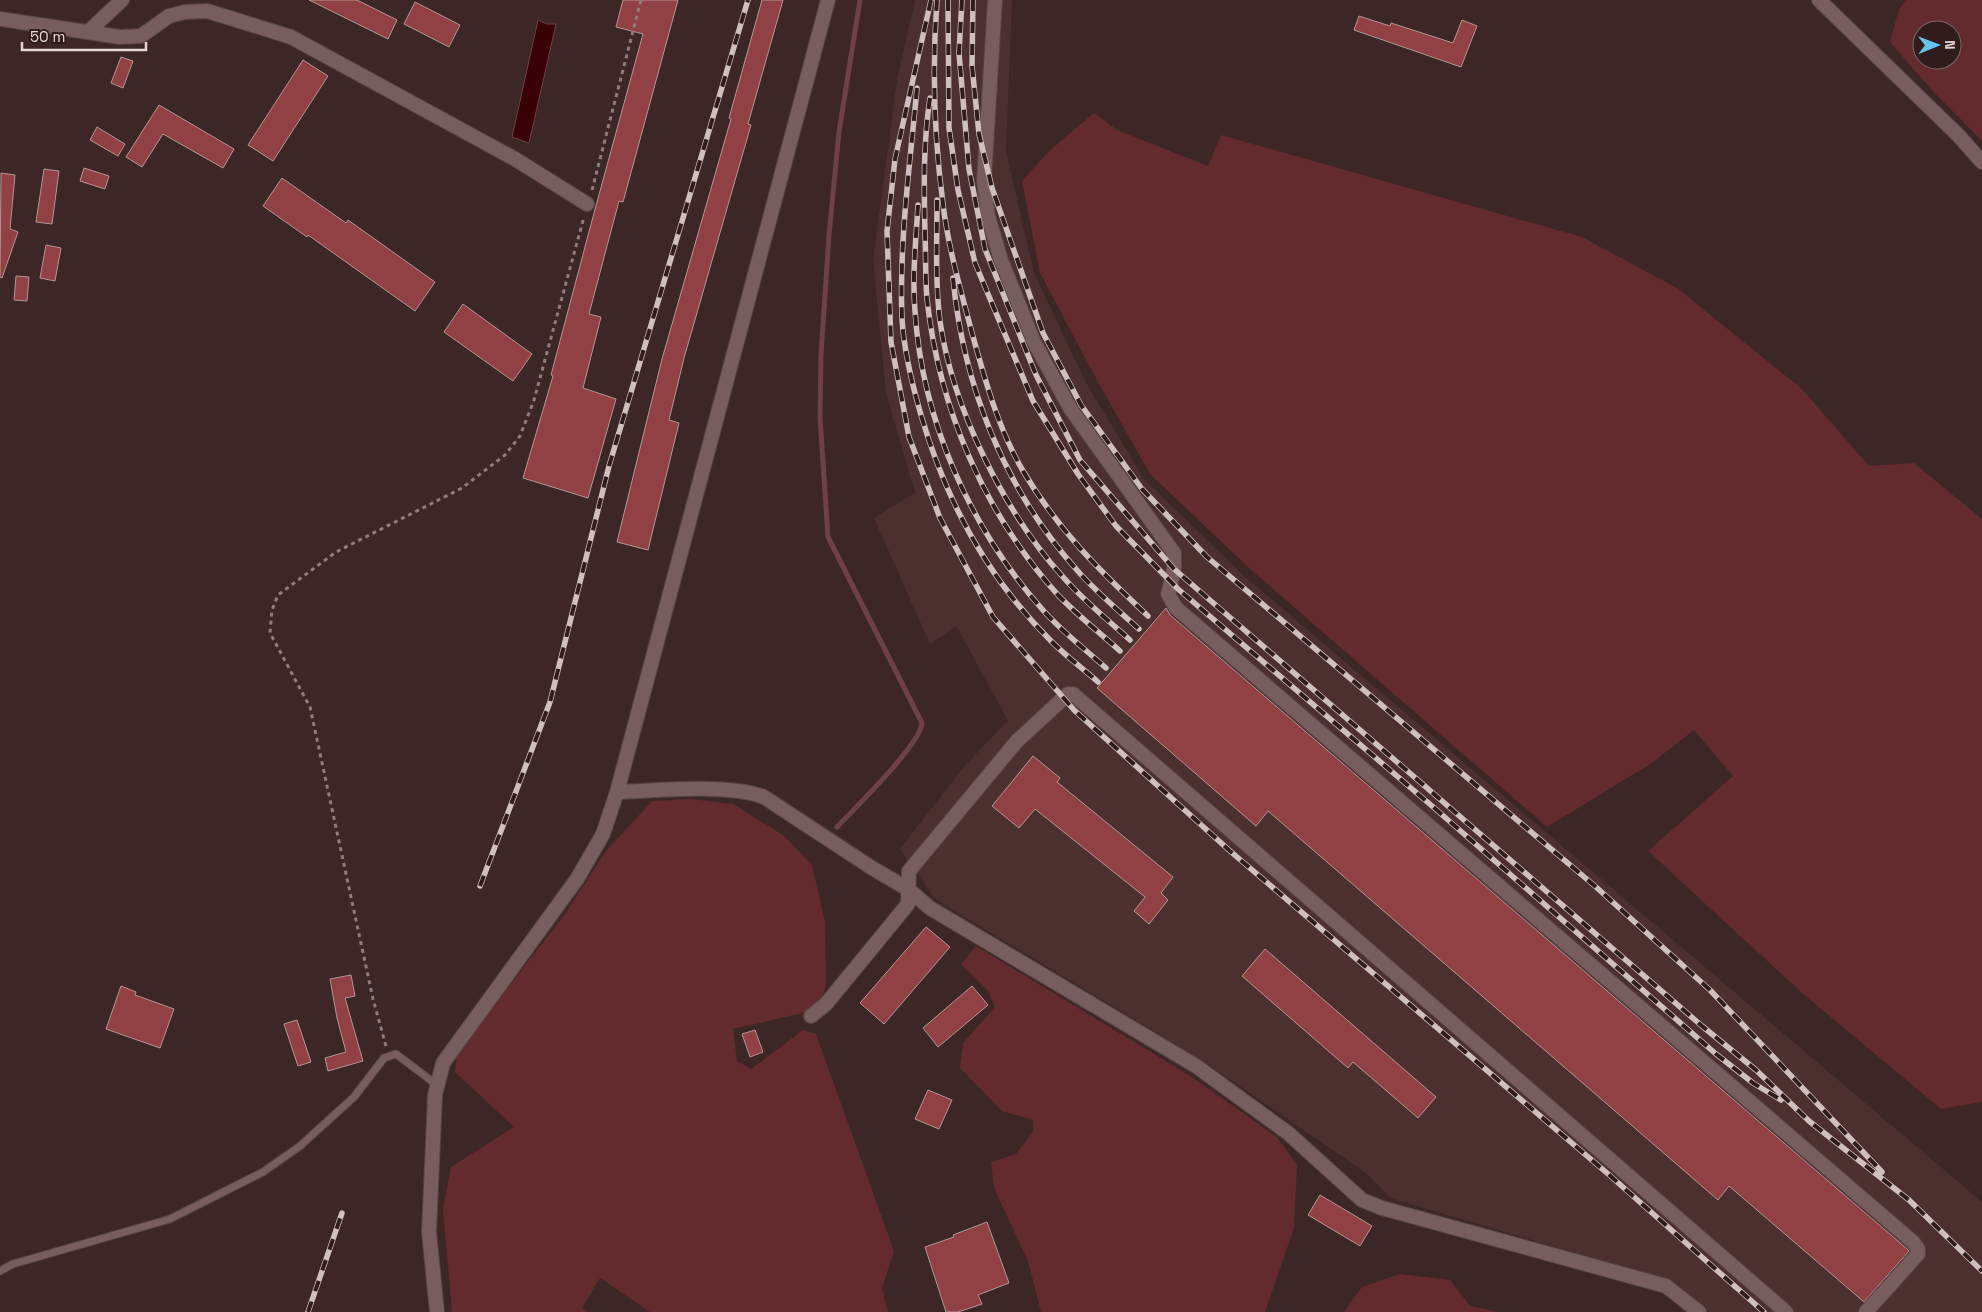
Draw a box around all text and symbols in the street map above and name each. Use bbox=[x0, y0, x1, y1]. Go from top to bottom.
scale bar bbox=[22, 20, 146, 52]
north arrow bbox=[1912, 20, 1962, 70]
text: 50 m bbox=[30, 27, 65, 46]
text: N bbox=[1941, 40, 1959, 50]

